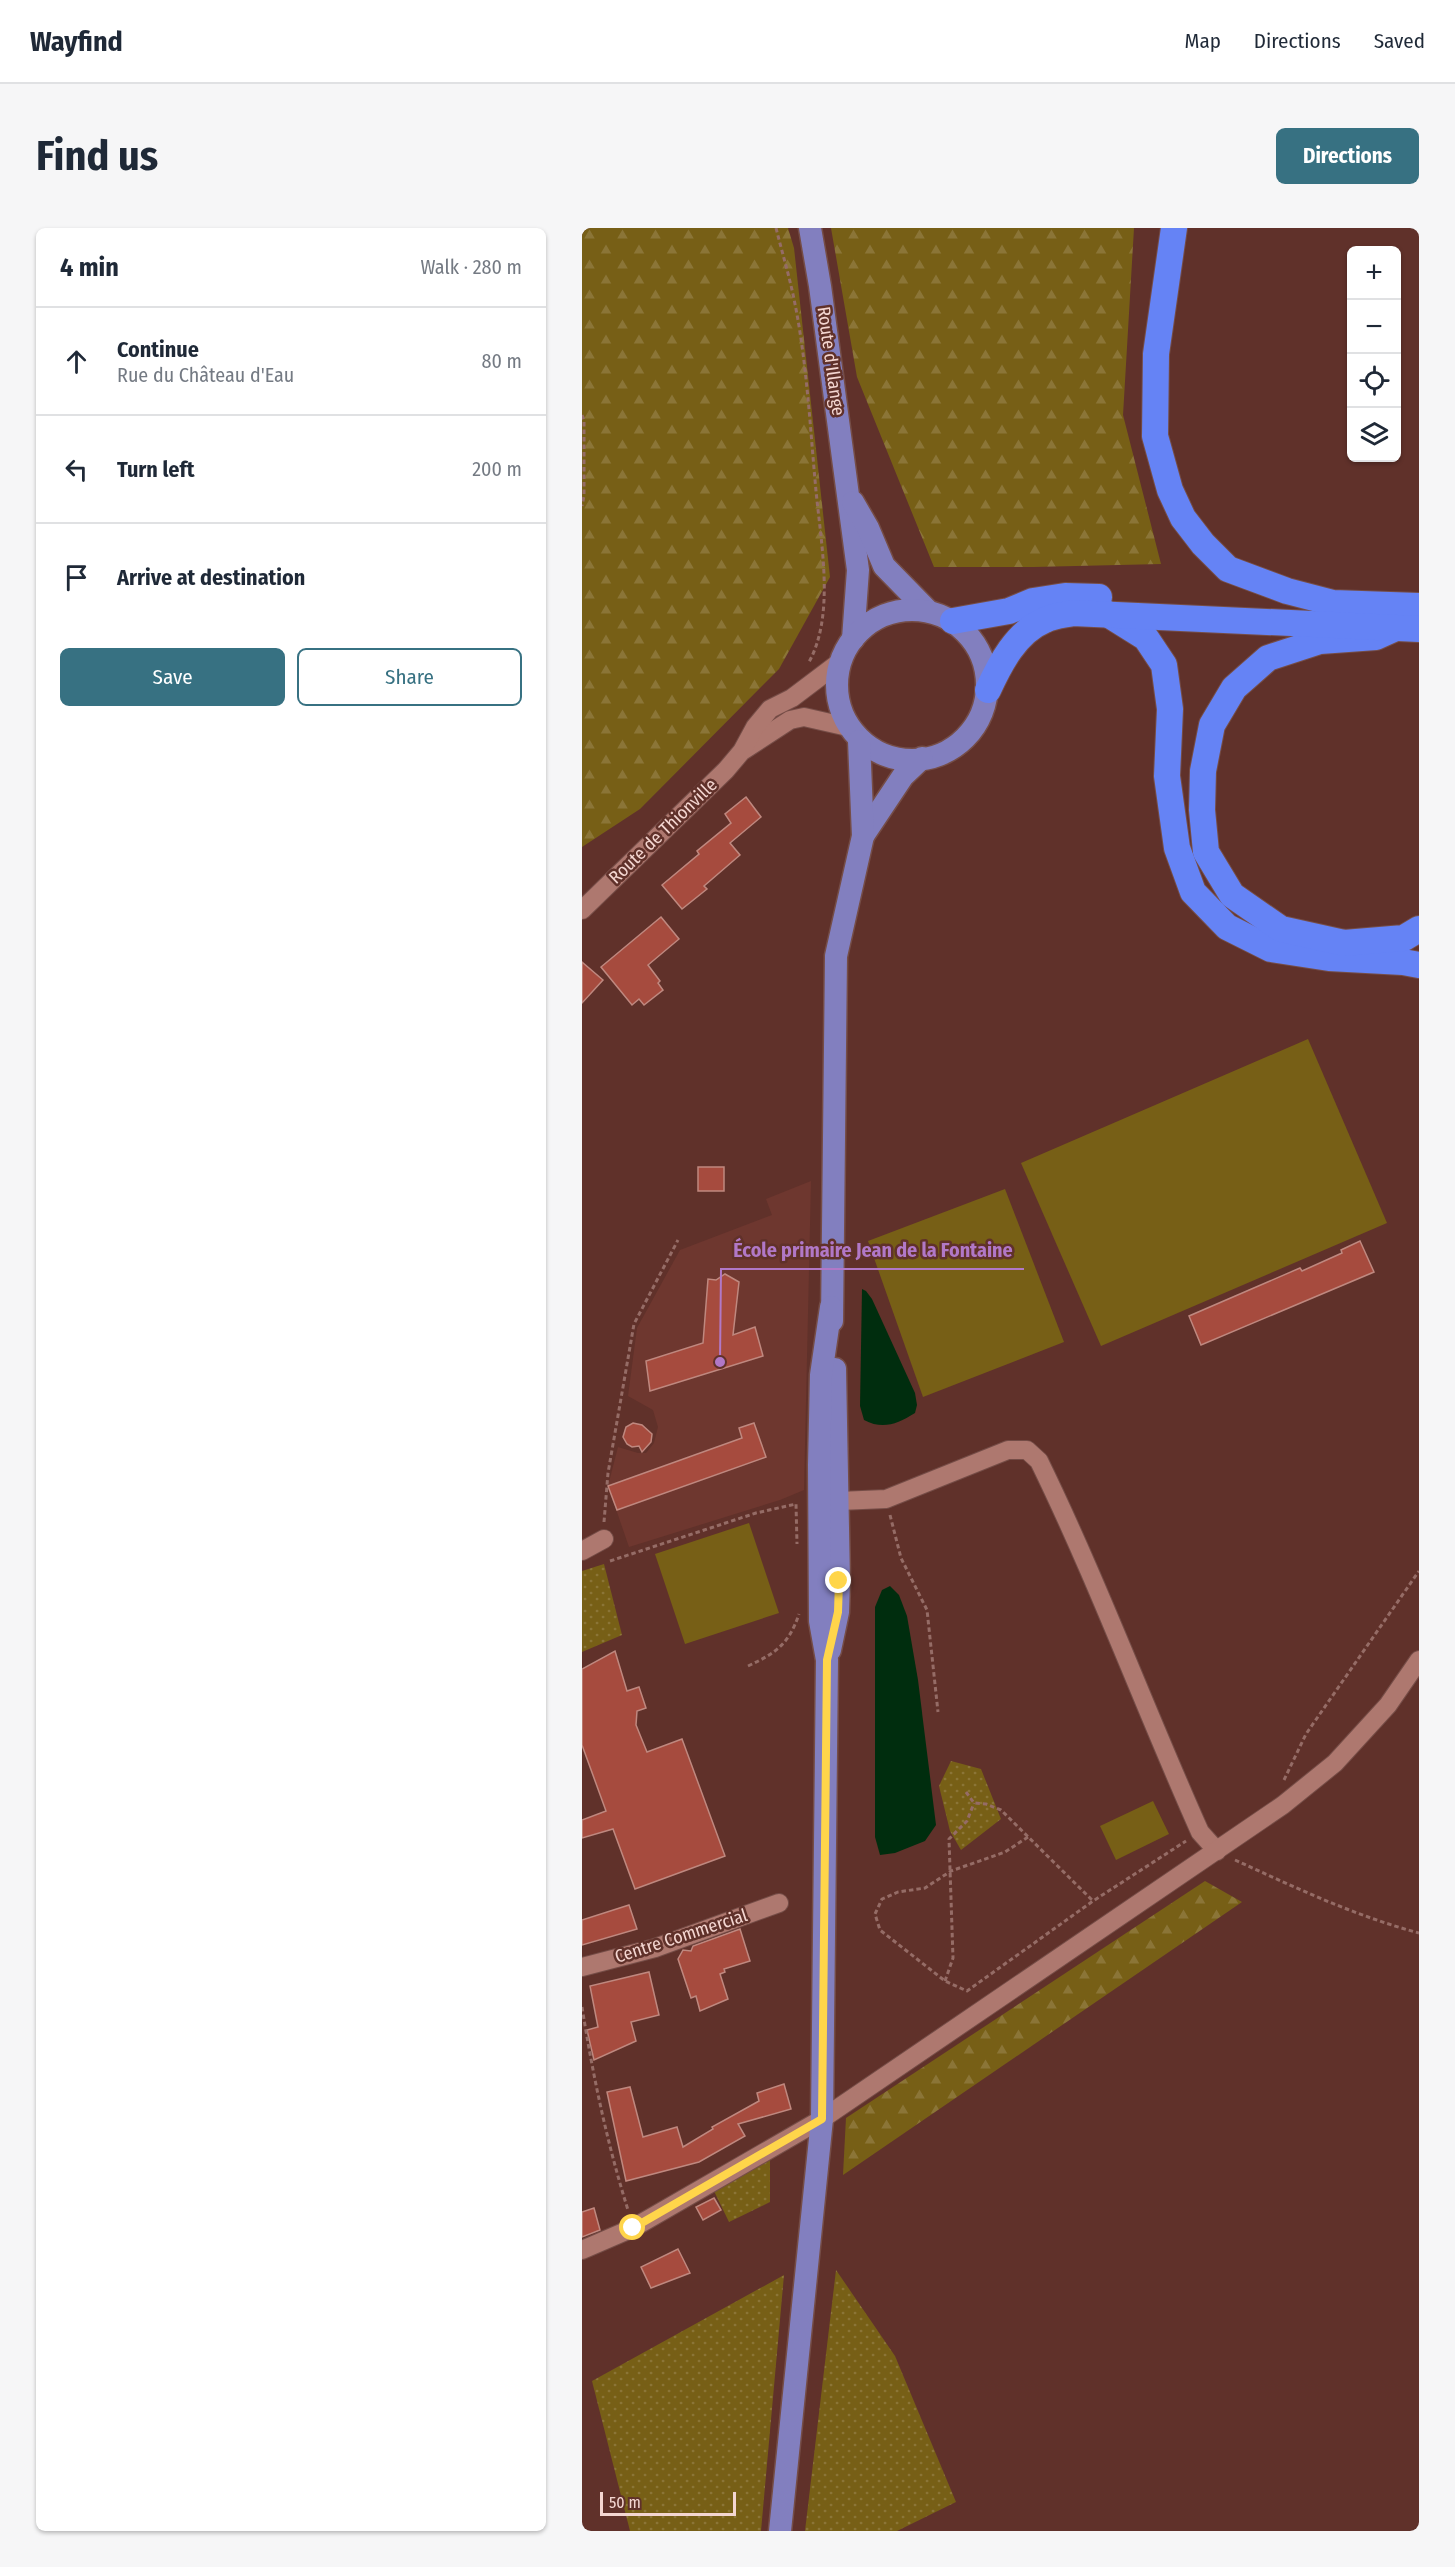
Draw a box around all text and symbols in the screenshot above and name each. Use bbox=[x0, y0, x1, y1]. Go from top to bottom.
text: Wayfind bbox=[30, 25, 123, 58]
text: Map bbox=[1184, 28, 1221, 54]
text: Directions bbox=[1254, 28, 1341, 54]
text: Saved bbox=[1374, 28, 1425, 54]
button: Directions bbox=[1276, 128, 1419, 184]
text: Find us bbox=[36, 131, 158, 181]
map controls bbox=[1347, 246, 1401, 462]
button: + bbox=[1347, 246, 1401, 300]
text: 4 min bbox=[60, 252, 119, 283]
text: Walk · 280 m bbox=[420, 255, 522, 279]
button: − bbox=[1347, 300, 1401, 354]
street label: Route d'Illange bbox=[812, 305, 850, 417]
text: Continue bbox=[117, 336, 199, 363]
icon: ahead bbox=[60, 345, 93, 378]
text: 80 m bbox=[482, 349, 522, 373]
button: locate bbox=[1347, 354, 1401, 408]
text: Rue du Château d'Eau bbox=[117, 363, 294, 387]
button: layers bbox=[1347, 408, 1401, 462]
icon: left bbox=[60, 453, 93, 486]
text: Turn left bbox=[117, 456, 195, 483]
text: 200 m bbox=[472, 457, 522, 481]
icon: arrive bbox=[60, 561, 93, 594]
text: Arrive at destination bbox=[117, 564, 305, 591]
button: Save bbox=[60, 648, 285, 706]
button: Share bbox=[297, 648, 522, 706]
street label: Route de Thionville bbox=[604, 774, 722, 888]
callout: École primaire Jean de la Fontaine bbox=[721, 1231, 1024, 1269]
text: École primaire Jean de la Fontaine bbox=[733, 1237, 1013, 1262]
route end bbox=[825, 1567, 851, 1593]
street label: Centre Commercial bbox=[612, 1904, 750, 1968]
route start bbox=[619, 2214, 645, 2240]
scale bar bbox=[600, 2489, 736, 2516]
text: 50 m bbox=[609, 2493, 641, 2512]

